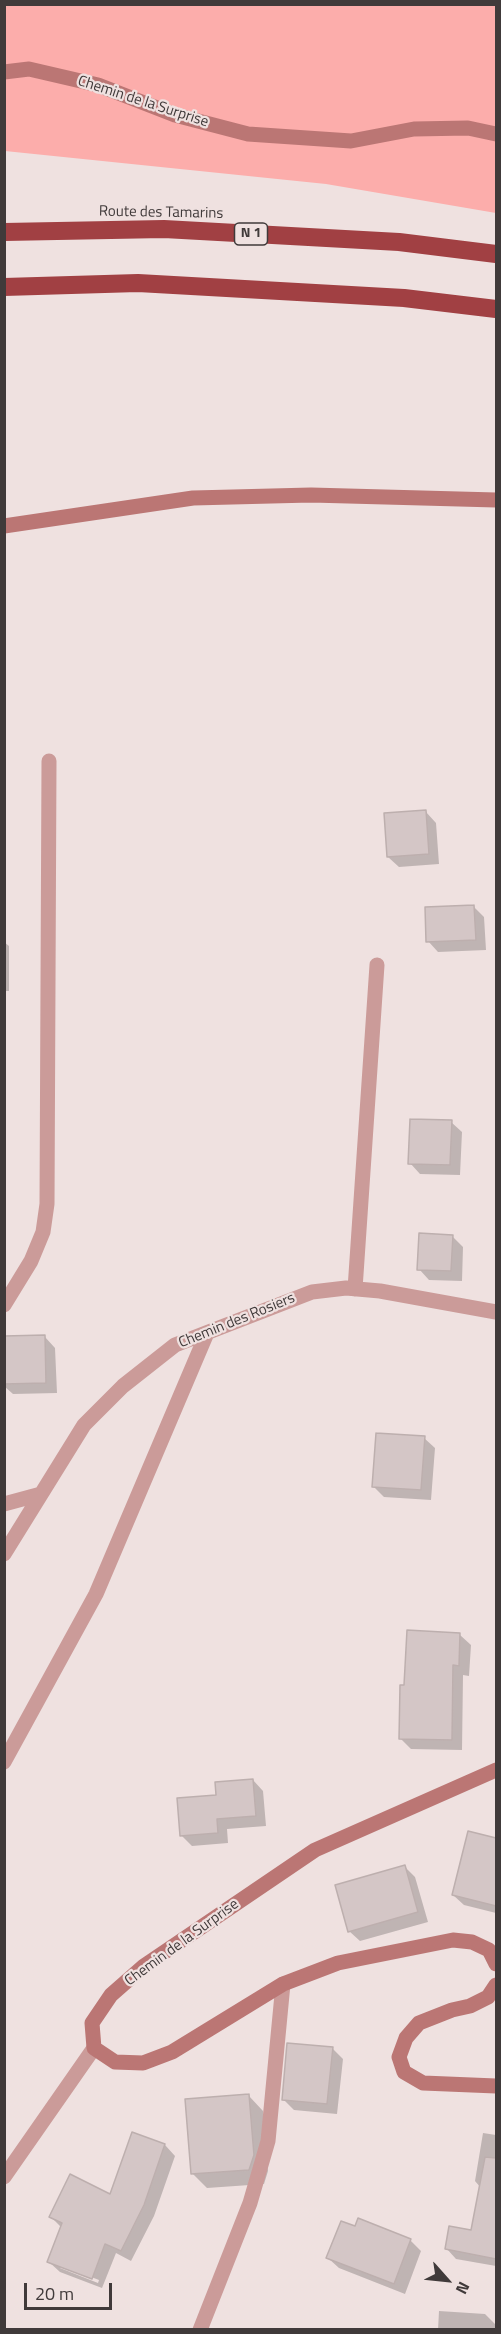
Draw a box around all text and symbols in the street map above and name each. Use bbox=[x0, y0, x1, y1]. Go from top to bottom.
street label: Chemin de la Surprise bbox=[75, 72, 211, 132]
street label: Route des Tamarins bbox=[99, 203, 223, 223]
road number: N 1 bbox=[234, 223, 268, 245]
street label: Chemin des Rosiers bbox=[176, 1289, 298, 1353]
street label: Chemin de la Surprise bbox=[122, 1896, 242, 1990]
north arrow bbox=[417, 2250, 477, 2310]
scale bar bbox=[27, 2271, 116, 2309]
text: N bbox=[450, 2278, 476, 2299]
text: 20 m bbox=[35, 2280, 74, 2307]

